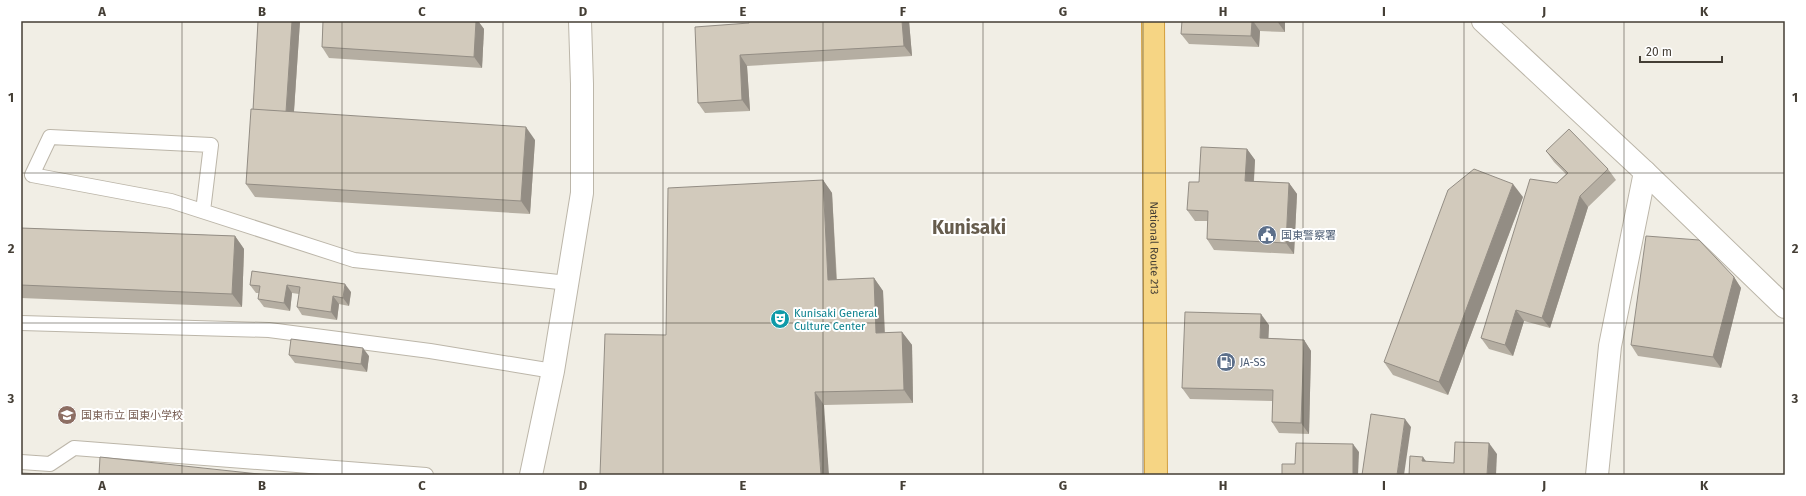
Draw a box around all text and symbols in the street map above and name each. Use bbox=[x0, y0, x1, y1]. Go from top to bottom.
text: A bbox=[97, 4, 106, 19]
text: B bbox=[258, 4, 266, 19]
text: C bbox=[418, 4, 426, 19]
text: D bbox=[579, 4, 588, 19]
text: E bbox=[740, 4, 747, 19]
text: F bbox=[900, 4, 907, 19]
text: G bbox=[1059, 4, 1067, 19]
text: H bbox=[1219, 4, 1227, 19]
text: I bbox=[1382, 4, 1386, 19]
text: J bbox=[1541, 4, 1546, 19]
text: K bbox=[1700, 4, 1709, 19]
scale bar bbox=[1640, 38, 1722, 64]
text: 20 m bbox=[1646, 45, 1672, 59]
text: 1 bbox=[8, 90, 14, 105]
text: 1 bbox=[1792, 90, 1798, 105]
street label: National Route 213 bbox=[1148, 201, 1161, 295]
district label: Kunisaki bbox=[932, 216, 1006, 239]
public building icon: 国東警察署 bbox=[1256, 224, 1278, 246]
place label: 国東警察署 bbox=[1281, 229, 1336, 242]
text: 2 bbox=[8, 241, 15, 256]
text: 2 bbox=[1792, 241, 1799, 256]
place label: Kunisaki General Culture Center bbox=[794, 307, 877, 333]
theatre icon: Kunisaki General Culture Center bbox=[769, 308, 791, 330]
fuel station icon: JA-SS bbox=[1215, 351, 1237, 373]
place label: JA-SS bbox=[1240, 356, 1265, 369]
text: 3 bbox=[7, 391, 15, 406]
text: 3 bbox=[1791, 391, 1799, 406]
school or university icon: 国東市立 国東小学校 bbox=[56, 404, 78, 426]
place label: 国東市立 国東小学校 bbox=[81, 409, 183, 422]
text: A bbox=[97, 478, 106, 493]
text: B bbox=[258, 478, 266, 493]
text: C bbox=[418, 478, 426, 493]
text: D bbox=[579, 478, 588, 493]
text: E bbox=[740, 478, 747, 493]
text: F bbox=[900, 478, 907, 493]
text: G bbox=[1059, 478, 1067, 493]
text: H bbox=[1219, 478, 1227, 493]
text: I bbox=[1382, 478, 1386, 493]
text: J bbox=[1541, 478, 1546, 493]
text: K bbox=[1700, 478, 1709, 493]

